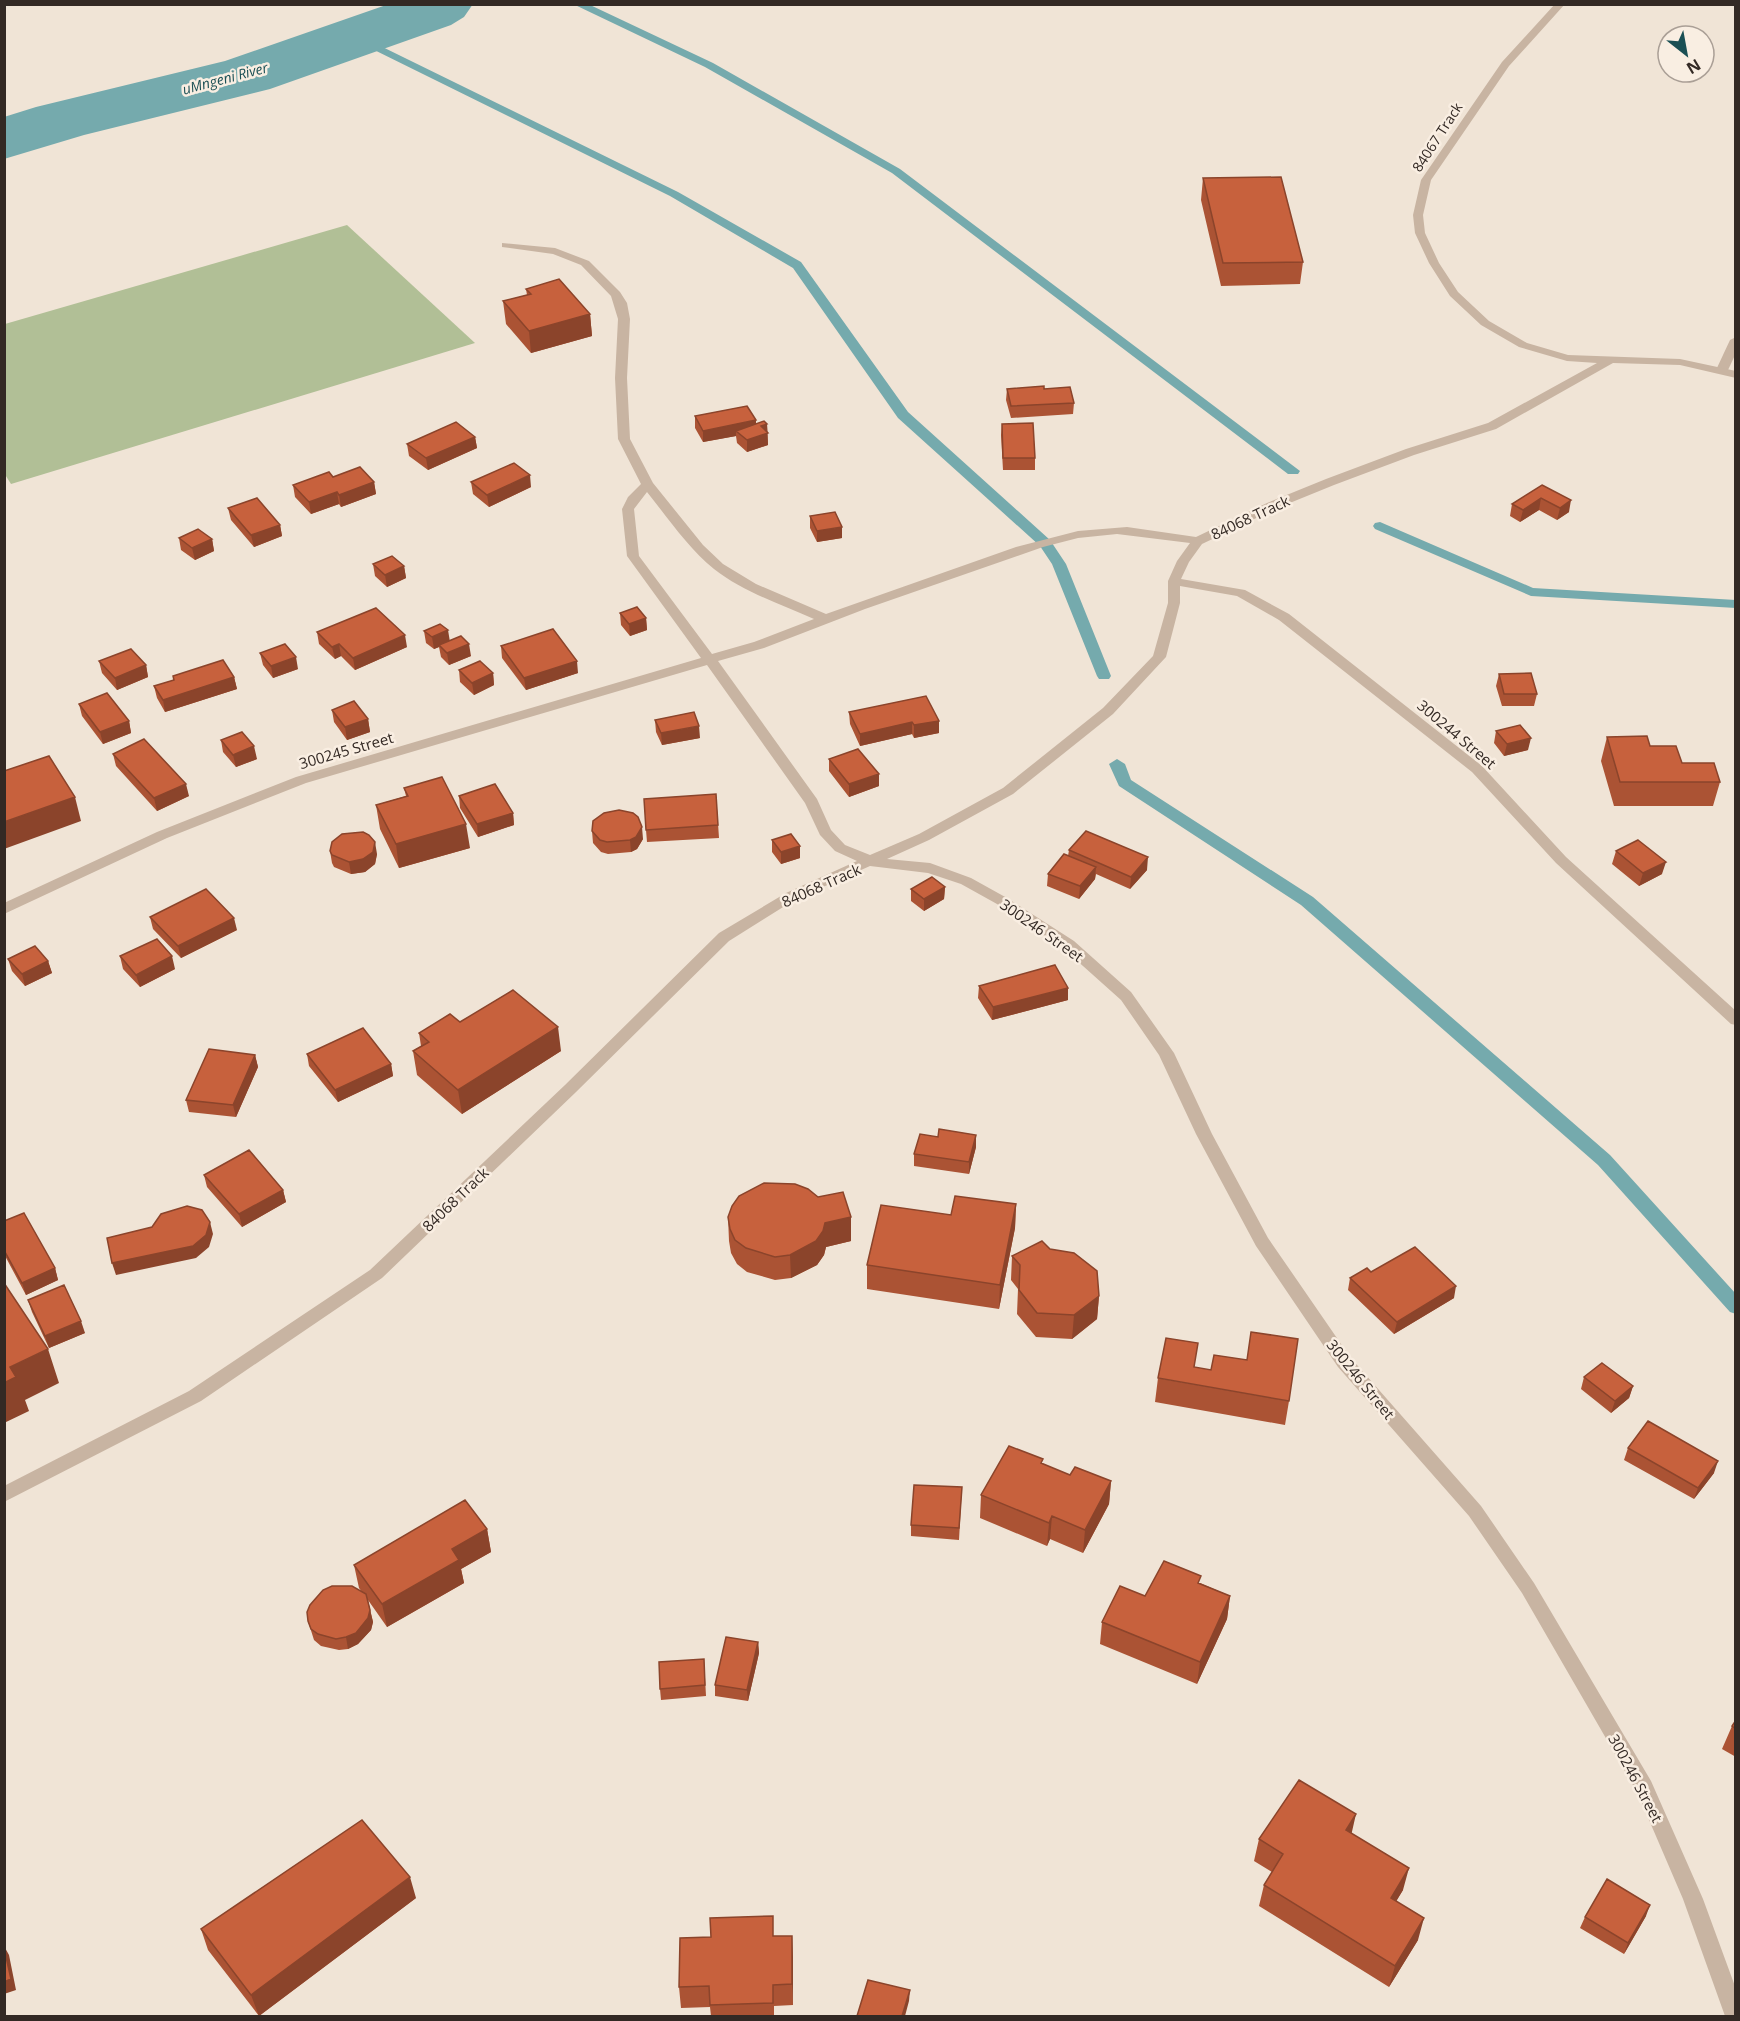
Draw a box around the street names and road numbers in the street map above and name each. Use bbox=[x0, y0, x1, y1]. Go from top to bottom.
street label: 84067 Track bbox=[1408, 98, 1467, 175]
street label: 84068 Track bbox=[1207, 490, 1293, 544]
street label: 300244 Street bbox=[1413, 695, 1501, 773]
street label: 300245 Street bbox=[296, 727, 396, 773]
street label: 84068 Track bbox=[778, 859, 864, 911]
street label: 300246 Street bbox=[996, 894, 1088, 966]
street label: 84068 Track bbox=[418, 1162, 492, 1236]
street label: 300246 Street bbox=[1323, 1335, 1399, 1423]
street label: 300246 Street bbox=[1604, 1730, 1668, 1826]

